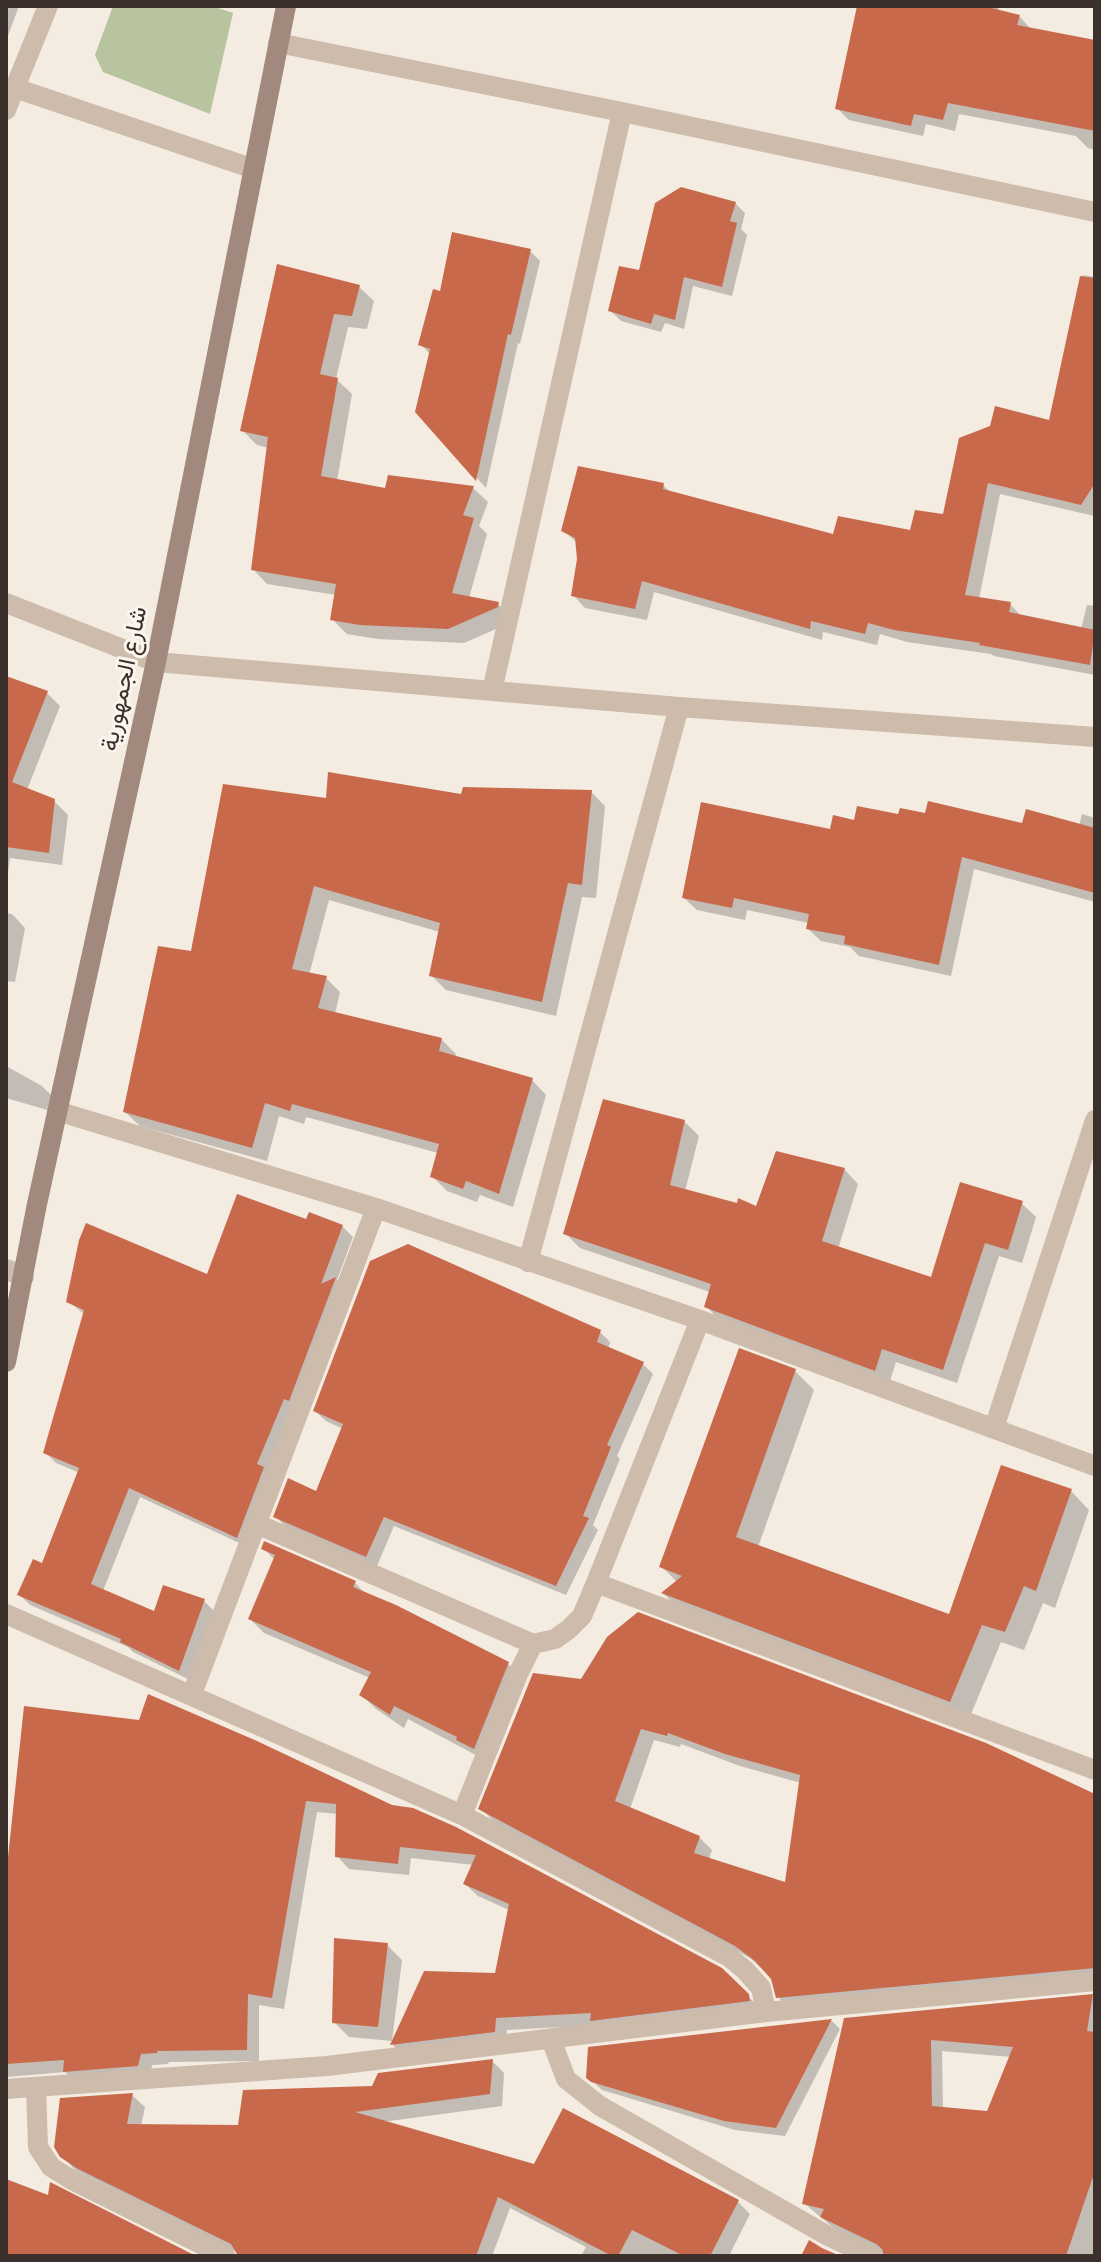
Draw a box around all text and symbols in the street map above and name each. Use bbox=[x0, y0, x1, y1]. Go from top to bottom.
street label: شارع الجمهورية bbox=[96, 604, 154, 754]

